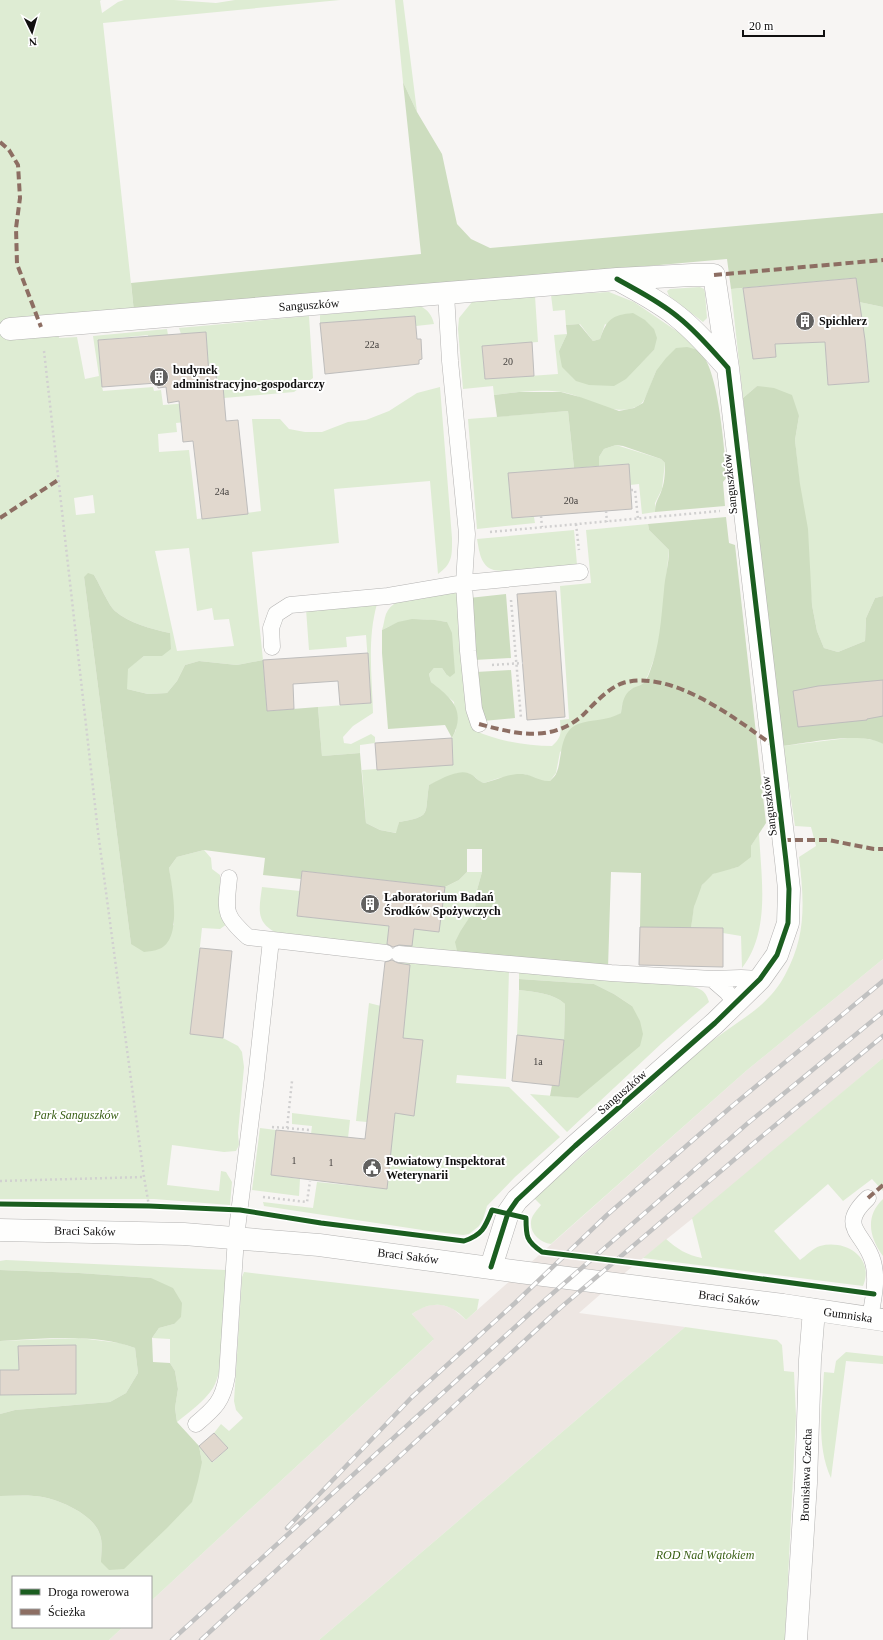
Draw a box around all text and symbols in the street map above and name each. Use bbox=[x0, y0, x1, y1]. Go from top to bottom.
north arrow bbox=[12, 12, 52, 52]
scale bar bbox=[743, 12, 824, 38]
text: 20 m bbox=[749, 19, 774, 33]
text: N bbox=[28, 36, 37, 48]
street label: Sanguszków bbox=[278, 296, 340, 314]
building icon: Spichlerz bbox=[794, 310, 816, 332]
place label: Spichlerz bbox=[819, 314, 868, 328]
house number: 22a bbox=[365, 339, 380, 350]
house number: 20 bbox=[503, 356, 513, 367]
place label: budynek administracyjno-gospodarczy bbox=[173, 363, 325, 391]
building icon: budynek administracyjno-gospodarczy bbox=[148, 366, 170, 388]
street label: Sanguszków bbox=[720, 453, 740, 515]
house number: 24a bbox=[215, 486, 230, 497]
house number: 20a bbox=[564, 495, 579, 506]
street label: Sanguszków bbox=[758, 775, 780, 837]
place label: Laboratorium Badań Środków Spożywczych bbox=[384, 890, 501, 918]
building icon: Laboratorium Badań Środków Spożywczych bbox=[359, 893, 381, 915]
house number: 1a bbox=[533, 1056, 543, 1067]
street label: Sanguszków bbox=[595, 1067, 650, 1117]
park label: Park Sanguszków bbox=[33, 1108, 119, 1122]
place label: Powiatowy Inspektorat Weterynarii bbox=[386, 1154, 505, 1182]
house number: 1 bbox=[292, 1155, 297, 1166]
house number: 1 bbox=[329, 1157, 334, 1168]
public building icon: Powiatowy Inspektorat Weterynarii bbox=[361, 1157, 383, 1179]
street label: Braci Saków bbox=[54, 1223, 116, 1239]
street label: Braci Saków bbox=[377, 1245, 440, 1267]
street label: Braci Saków bbox=[698, 1287, 761, 1309]
street label: Gumniska bbox=[823, 1305, 874, 1325]
street label: Bronisława Czecha bbox=[797, 1428, 815, 1522]
park label: ROD Nad Wątokiem bbox=[655, 1548, 755, 1562]
legend bbox=[12, 1576, 152, 1628]
text: Droga rowerowa bbox=[48, 1585, 130, 1599]
text: Ścieżka bbox=[48, 1605, 86, 1619]

